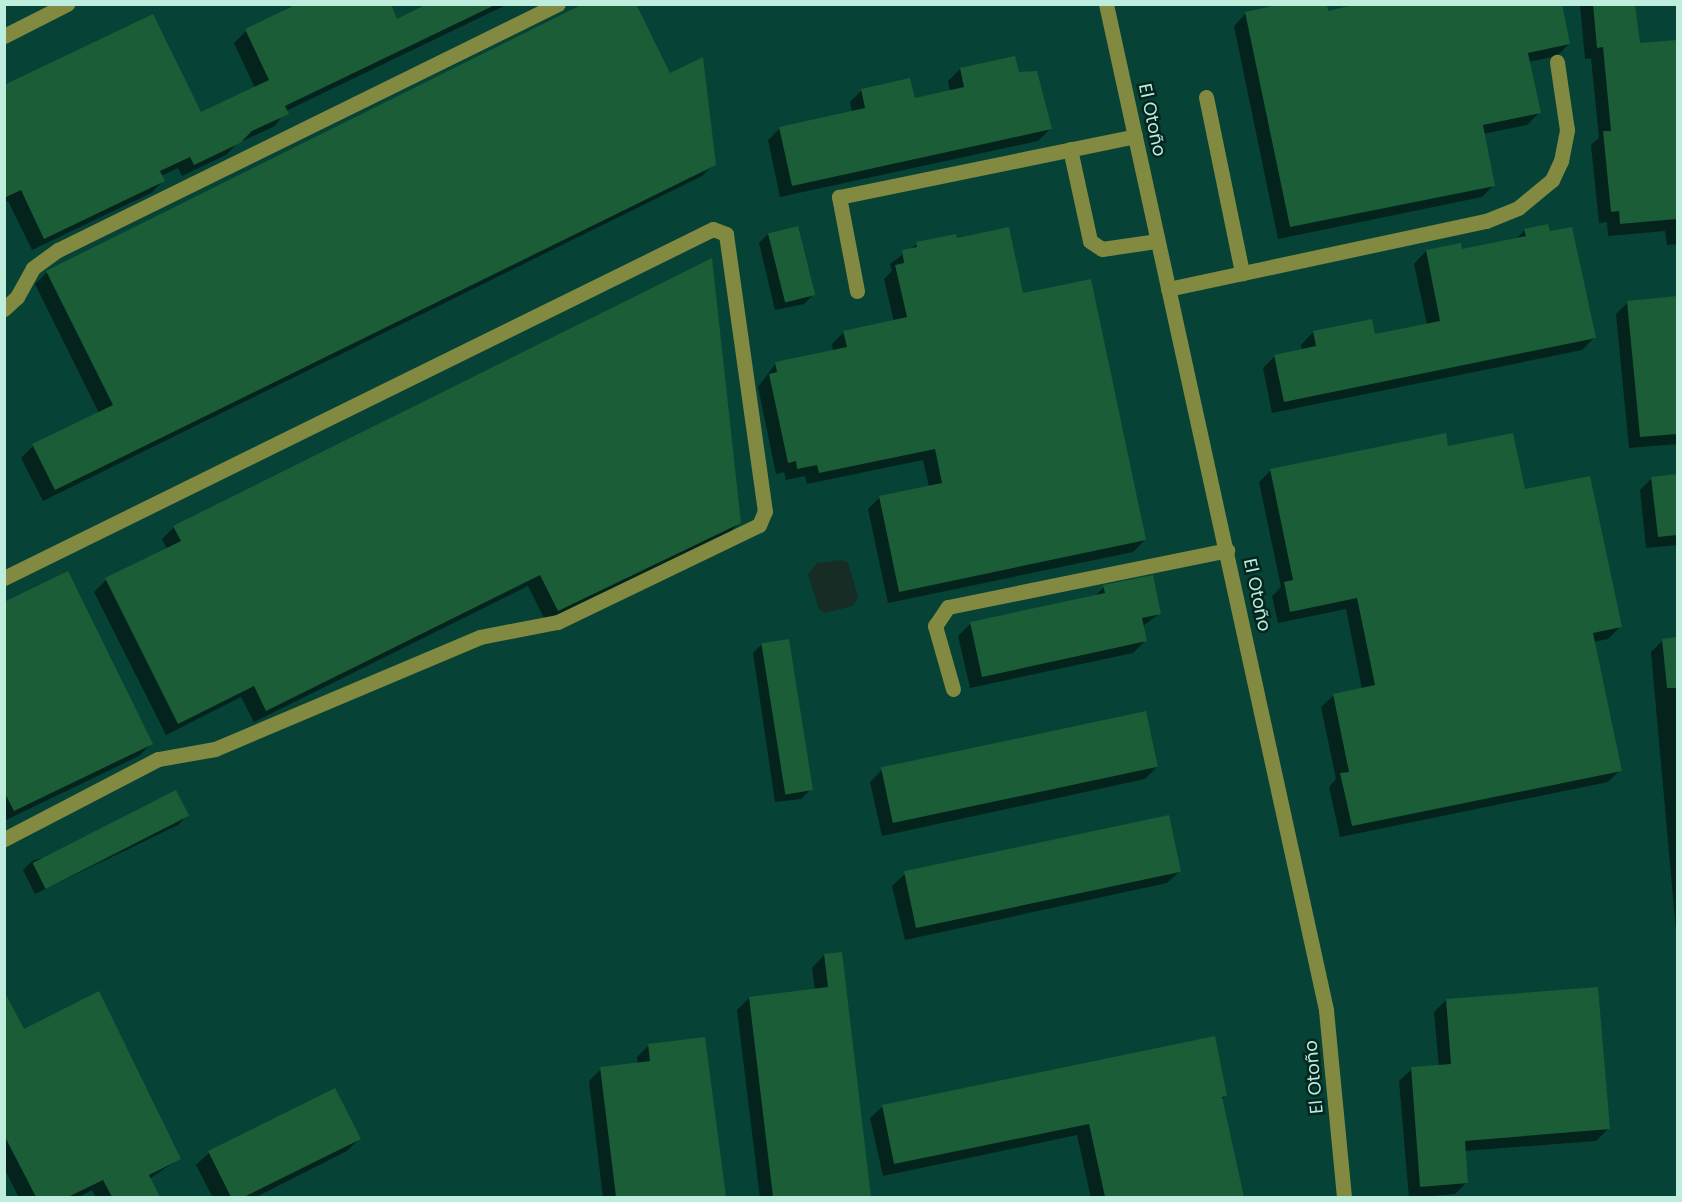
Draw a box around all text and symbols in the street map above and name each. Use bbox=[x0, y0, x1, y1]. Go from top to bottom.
street label: El Otoño bbox=[1134, 82, 1170, 158]
street label: El Otoño bbox=[1239, 557, 1275, 633]
street label: El Otoño bbox=[1300, 1039, 1328, 1115]

